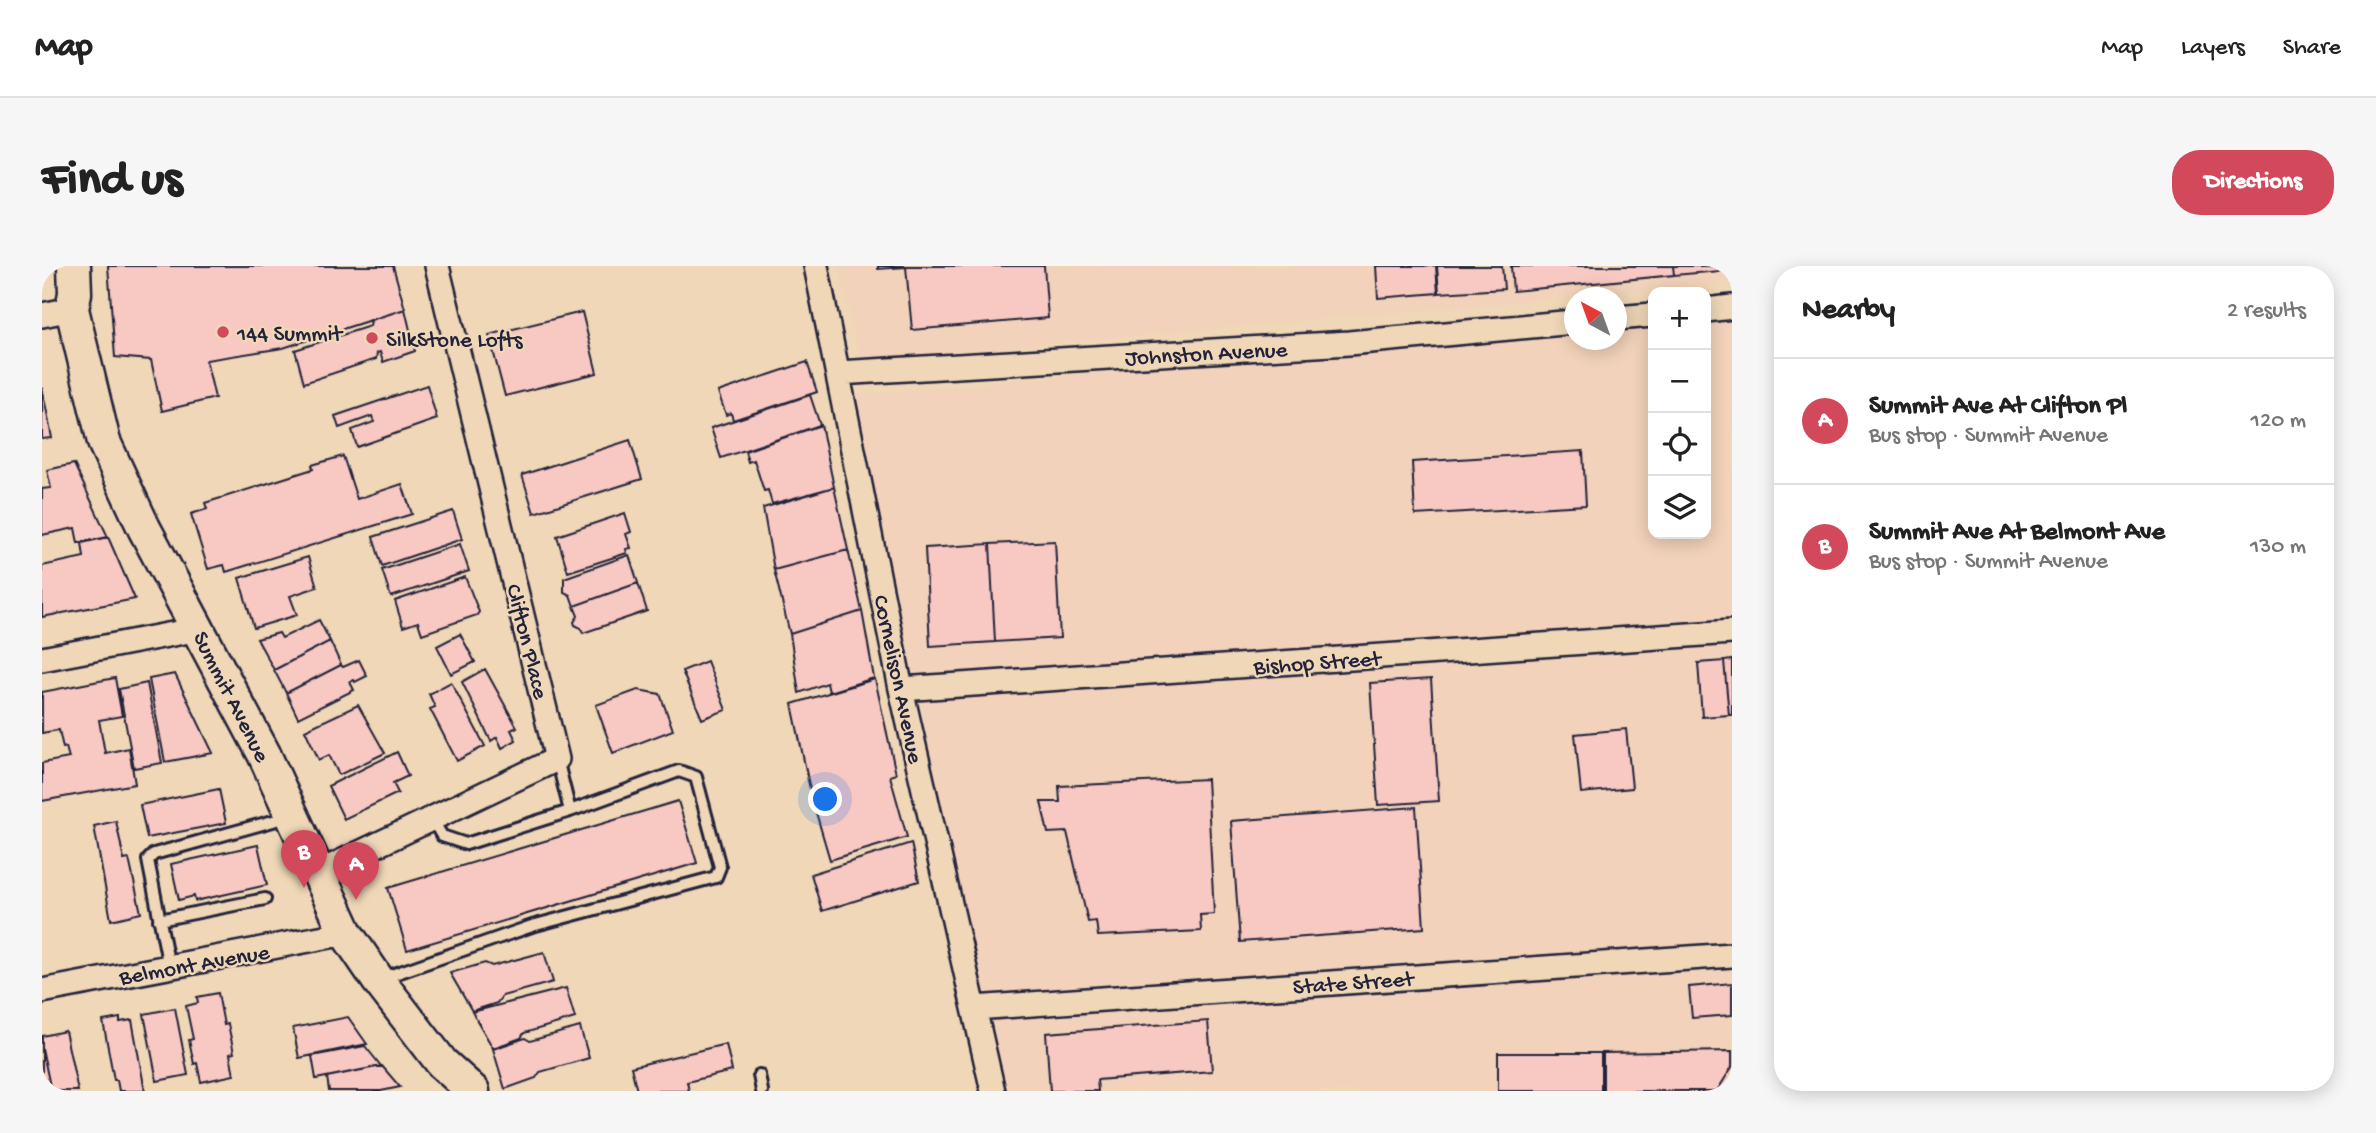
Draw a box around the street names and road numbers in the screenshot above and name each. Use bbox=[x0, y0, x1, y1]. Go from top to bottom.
street label: Johnston Avenue bbox=[1124, 338, 1289, 373]
street label: Clifton Place bbox=[498, 582, 553, 703]
street label: Cornelison Avenue bbox=[866, 593, 928, 767]
street label: Summit Avenue bbox=[185, 628, 275, 768]
street label: Bishop Street bbox=[1252, 646, 1383, 682]
street label: Belmont Avenue bbox=[116, 940, 273, 993]
street label: State Street bbox=[1292, 967, 1416, 1002]

